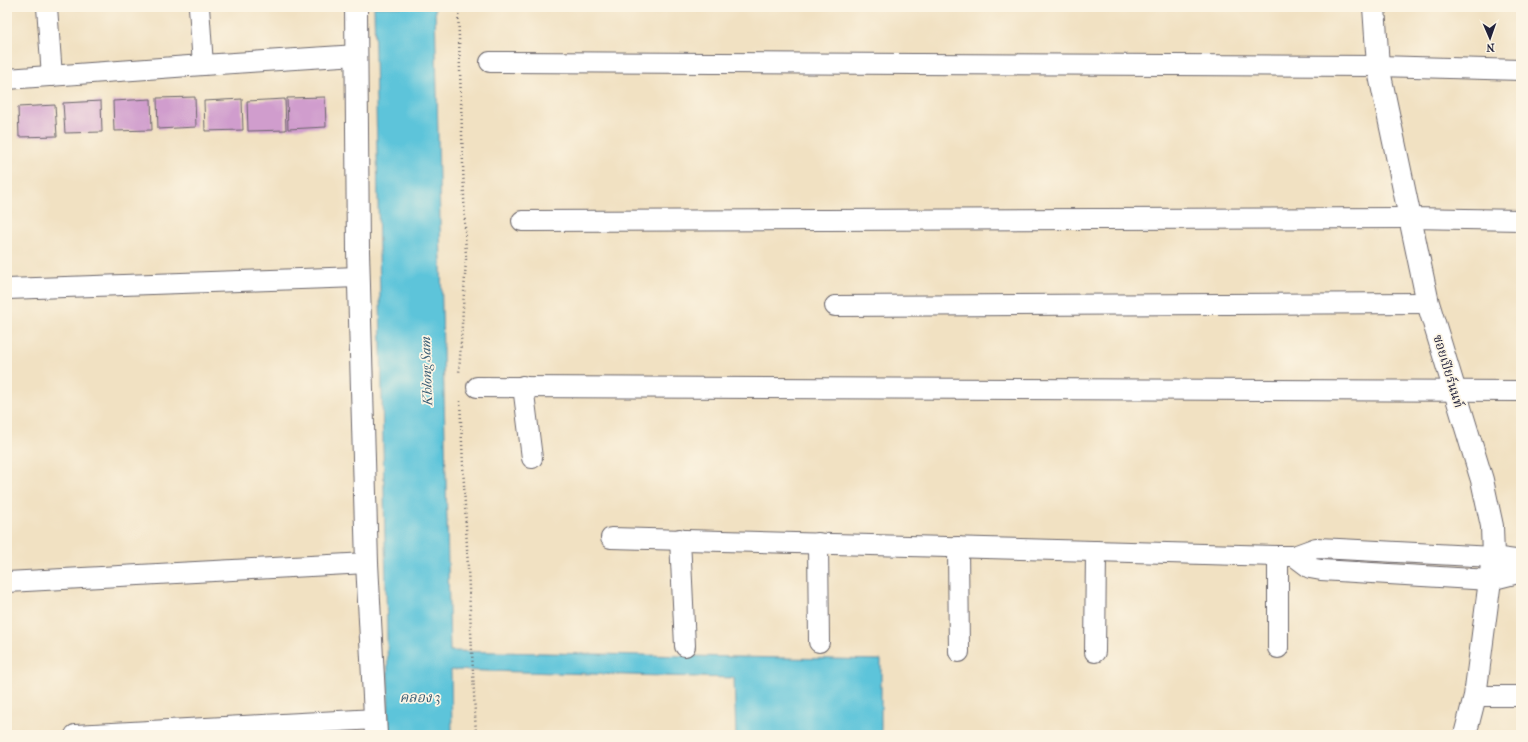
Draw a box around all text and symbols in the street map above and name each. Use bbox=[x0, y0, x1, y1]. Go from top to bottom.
north arrow bbox=[1470, 18, 1510, 58]
text: N bbox=[1485, 41, 1495, 54]
street label: ซอยเปียร์นนท์ bbox=[1430, 333, 1467, 410]
water label: Khlong Sam bbox=[417, 336, 436, 407]
water label: คลอง 3 bbox=[399, 689, 441, 706]

